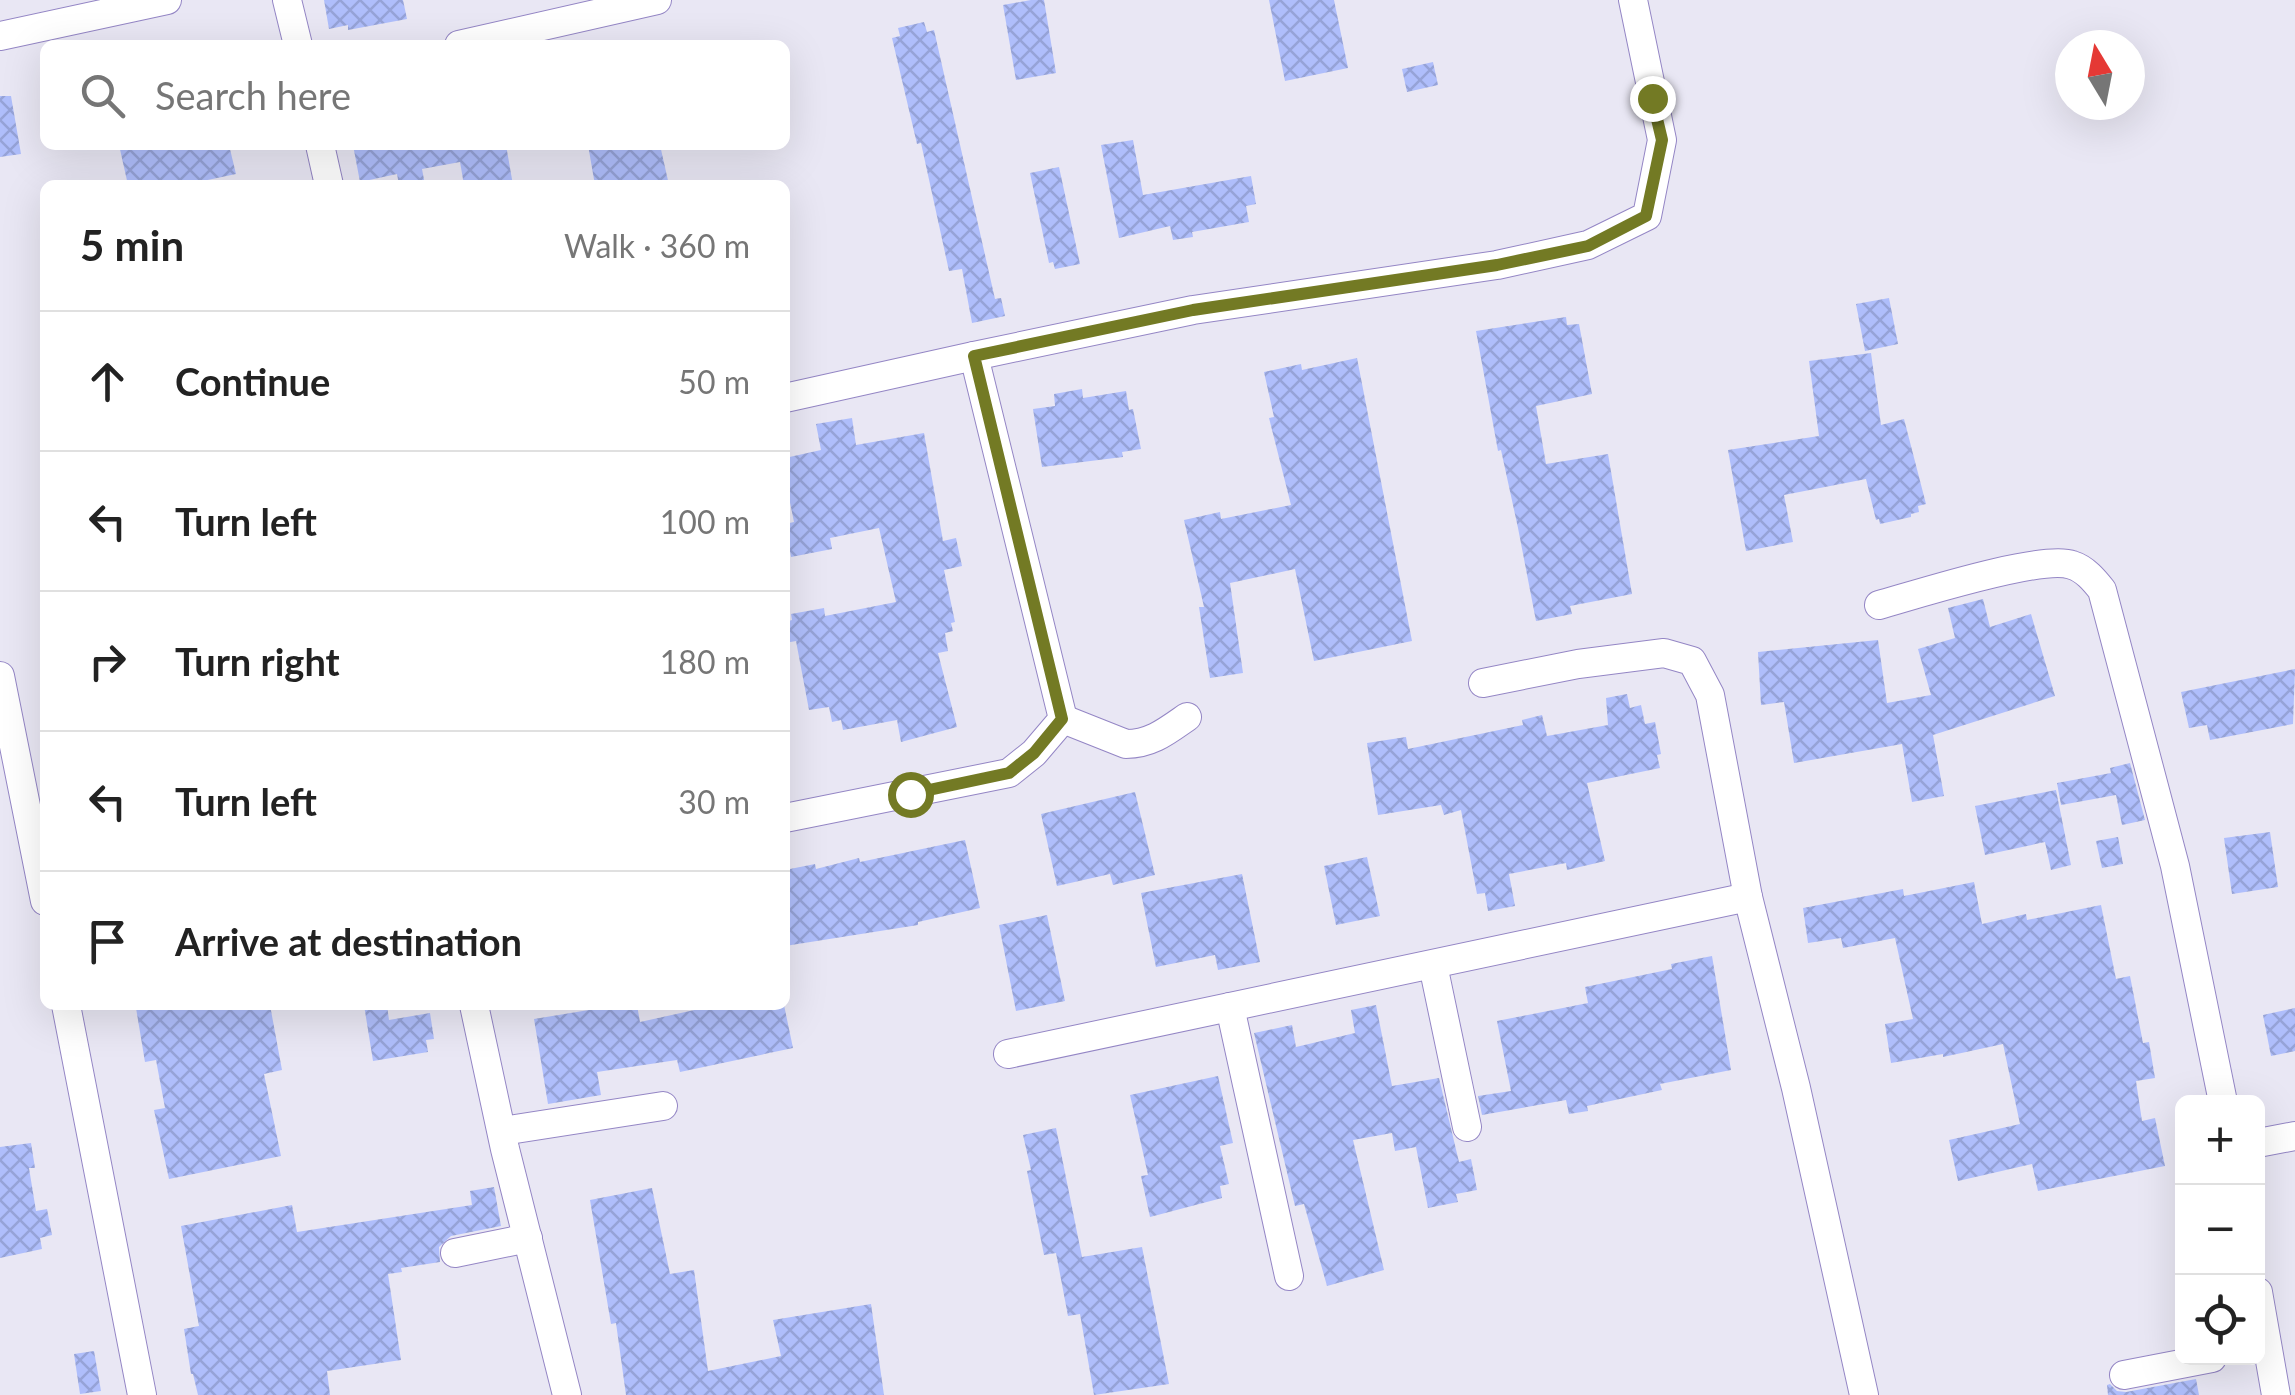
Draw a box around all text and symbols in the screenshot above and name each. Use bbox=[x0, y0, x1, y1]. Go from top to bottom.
north arrow bbox=[2055, 30, 2145, 120]
search box bbox=[40, 40, 790, 150]
icon: search bbox=[75, 68, 130, 123]
text: Search here bbox=[155, 72, 351, 118]
route end bbox=[1630, 76, 1676, 122]
text: 5 min bbox=[80, 220, 184, 270]
text: Walk · 360 m bbox=[564, 226, 750, 265]
icon: ahead bbox=[80, 354, 135, 409]
text: Continue bbox=[175, 358, 330, 404]
text: 50 m bbox=[678, 362, 750, 401]
icon: left bbox=[80, 494, 135, 549]
text: Turn left bbox=[175, 498, 317, 544]
text: 100 m bbox=[660, 502, 750, 541]
icon: right bbox=[80, 634, 135, 689]
text: Turn right bbox=[175, 638, 340, 684]
text: 180 m bbox=[660, 642, 750, 681]
route start bbox=[888, 772, 934, 818]
icon: left bbox=[80, 774, 135, 829]
text: Turn left bbox=[175, 778, 317, 824]
text: 30 m bbox=[678, 782, 750, 821]
icon: arrive bbox=[80, 914, 135, 969]
text: Arrive at destination bbox=[175, 918, 522, 964]
map controls bbox=[2175, 1095, 2265, 1365]
button: + bbox=[2175, 1095, 2265, 1185]
button: − bbox=[2175, 1185, 2265, 1275]
button: locate bbox=[2175, 1275, 2265, 1365]

